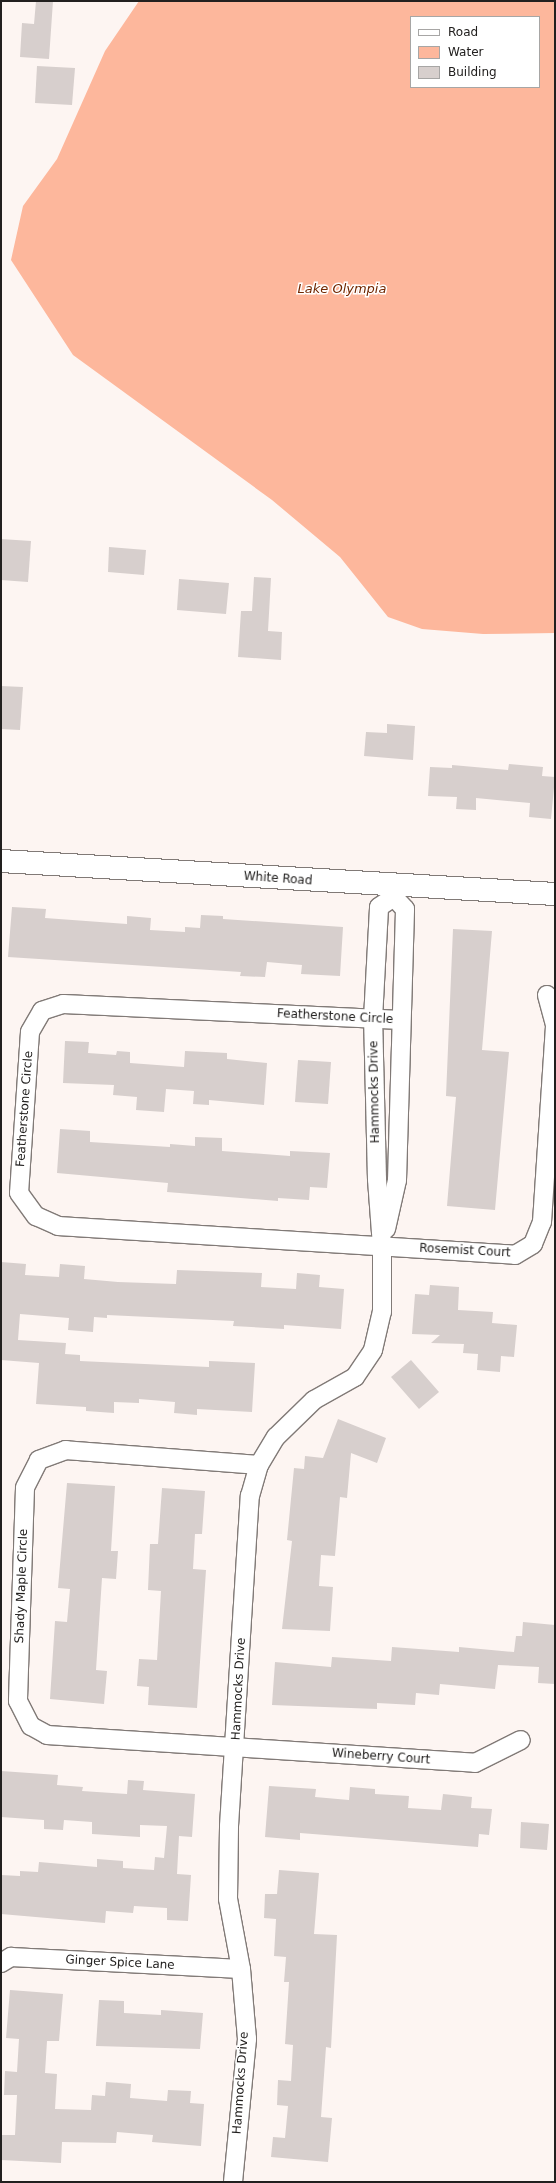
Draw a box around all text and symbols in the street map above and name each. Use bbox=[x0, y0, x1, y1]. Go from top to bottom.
legend bbox=[410, 16, 540, 88]
text: Road bbox=[448, 25, 478, 39]
text: Water bbox=[448, 45, 483, 59]
text: Building bbox=[448, 65, 497, 79]
water label: Lake Olympia bbox=[298, 281, 386, 297]
street label: White Road bbox=[243, 869, 313, 889]
street label: Featherstone Circle bbox=[276, 1007, 394, 1027]
street label: Hammocks Drive bbox=[367, 1041, 383, 1143]
street label: Featherstone Circle bbox=[14, 1050, 36, 1168]
street label: Rosemist Court bbox=[419, 1241, 511, 1261]
street label: Shady Maple Circle bbox=[13, 1528, 31, 1644]
street label: Hammocks Drive bbox=[229, 1637, 249, 1741]
street label: Wineberry Court bbox=[331, 1746, 431, 1768]
street label: Ginger Spice Lane bbox=[65, 1953, 175, 1973]
street label: Hammocks Drive bbox=[230, 2031, 252, 2135]

